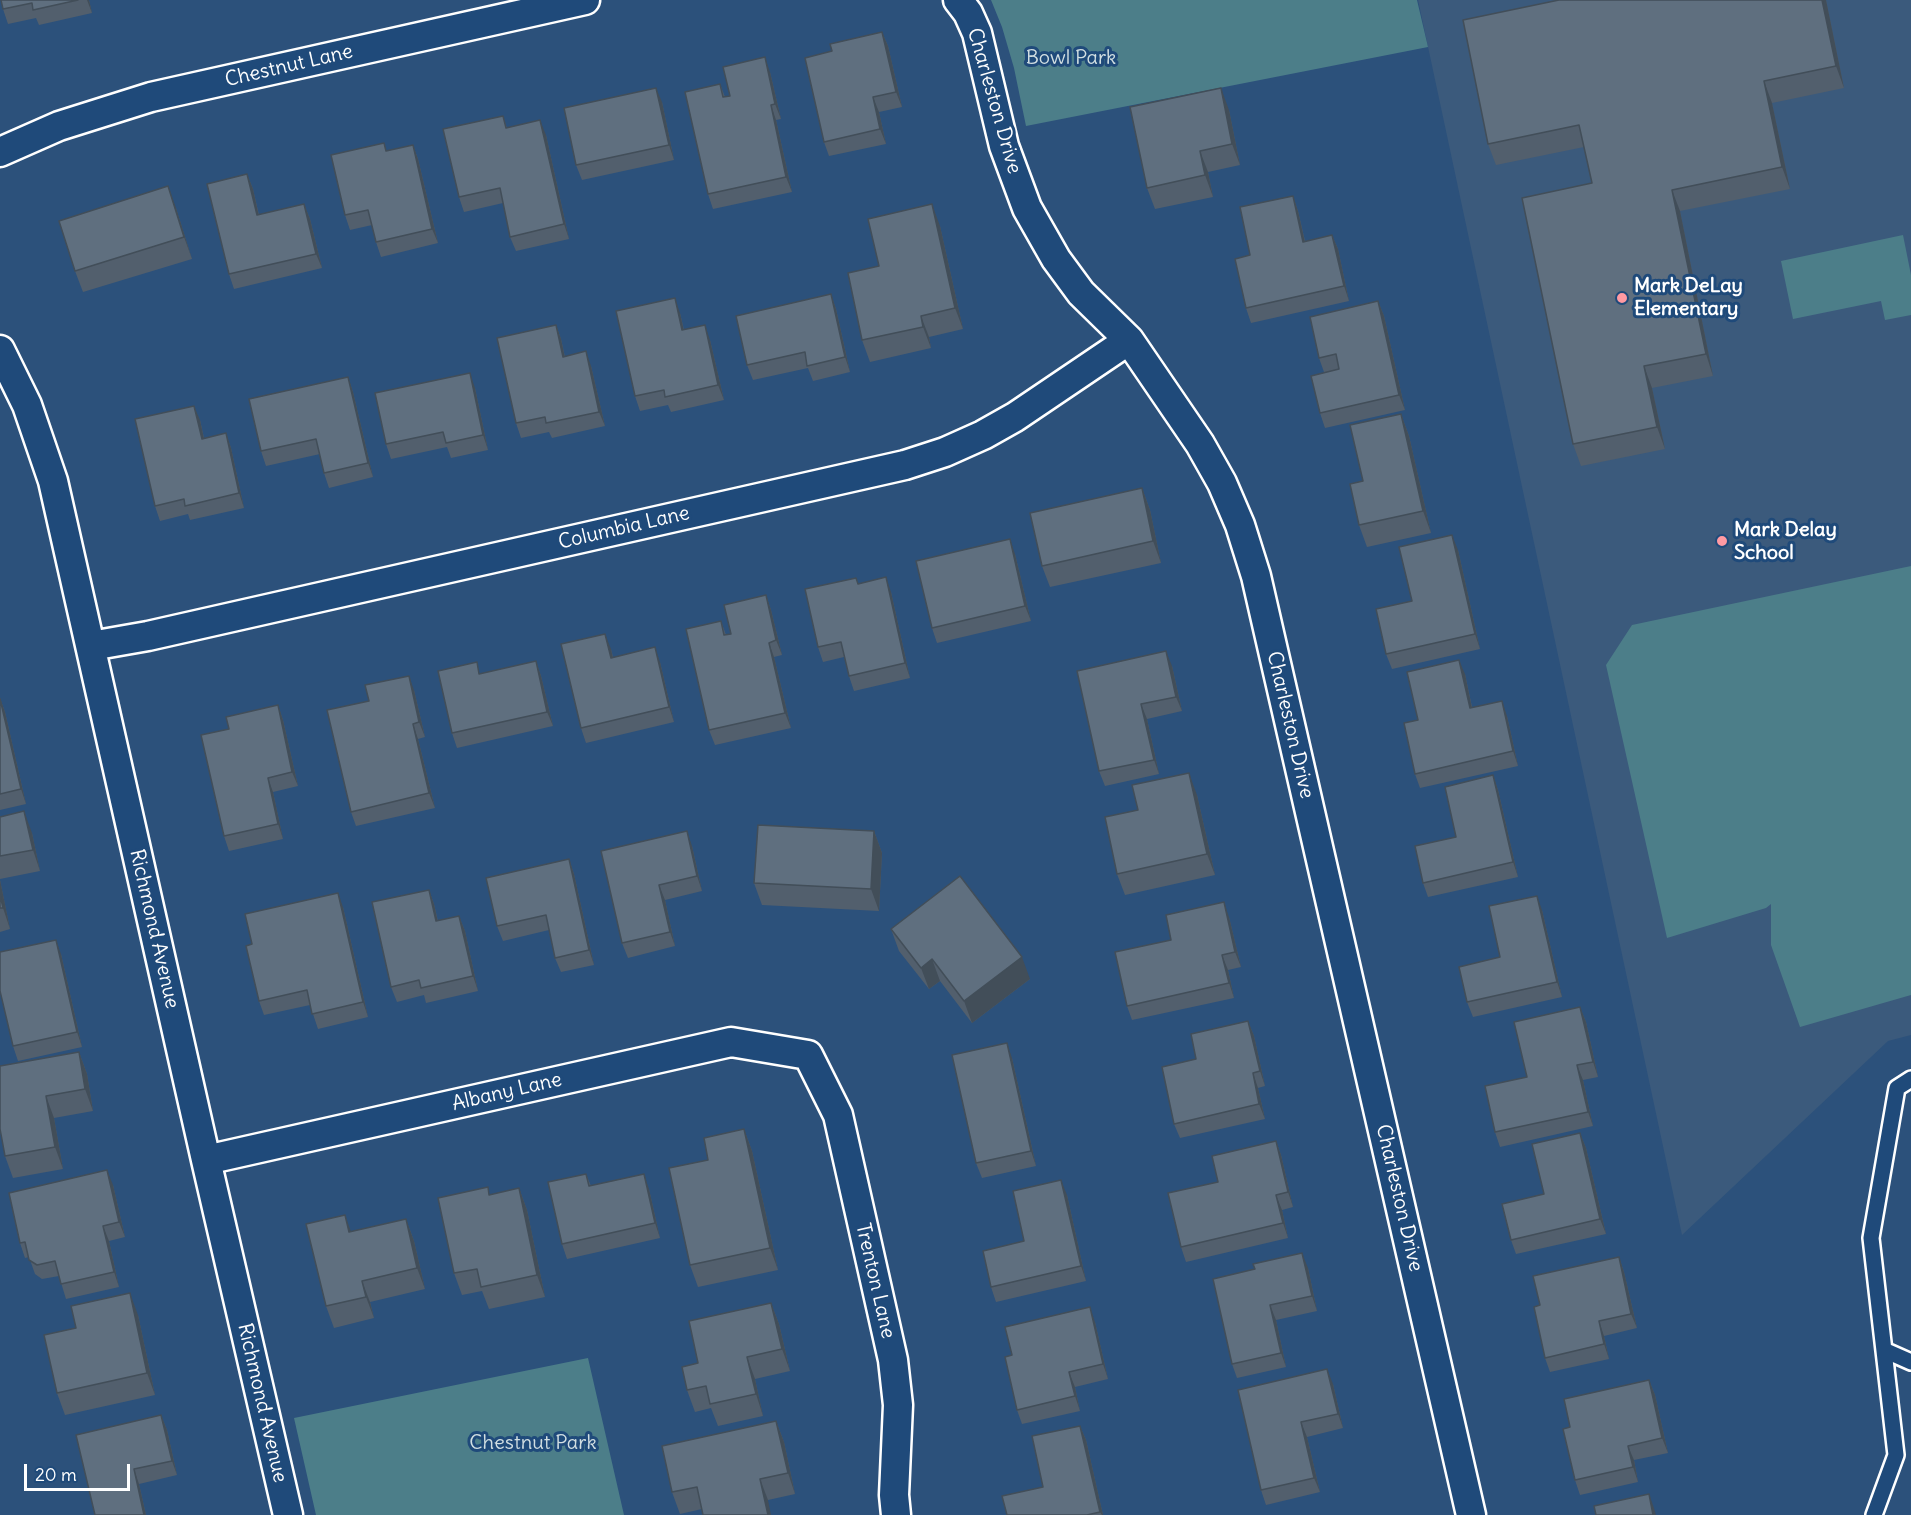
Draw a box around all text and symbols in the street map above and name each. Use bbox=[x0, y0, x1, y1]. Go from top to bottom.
street label: Charleston Drive bbox=[962, 25, 1026, 177]
street label: Chestnut Lane bbox=[223, 40, 355, 92]
park label: Bowl Park bbox=[1026, 46, 1116, 70]
place label: Mark DeLay Elementary bbox=[1634, 274, 1743, 321]
marker: Mark DeLay Elementary bbox=[1615, 291, 1629, 305]
street label: Columbia Lane bbox=[556, 501, 692, 555]
place label: Mark Delay School bbox=[1734, 518, 1837, 565]
marker: Mark Delay School bbox=[1715, 534, 1729, 548]
street label: Charleston Drive bbox=[1261, 649, 1319, 801]
street label: Richmond Avenue bbox=[124, 847, 184, 1011]
street label: Albany Lane bbox=[450, 1068, 564, 1116]
street label: Charleston Drive bbox=[1370, 1122, 1428, 1274]
street label: Trenton Lane bbox=[850, 1221, 900, 1341]
street label: Richmond Avenue bbox=[232, 1321, 292, 1485]
park label: Chestnut Park bbox=[469, 1431, 597, 1455]
scale bar bbox=[27, 1452, 134, 1490]
text: 20 m bbox=[35, 1463, 77, 1486]

